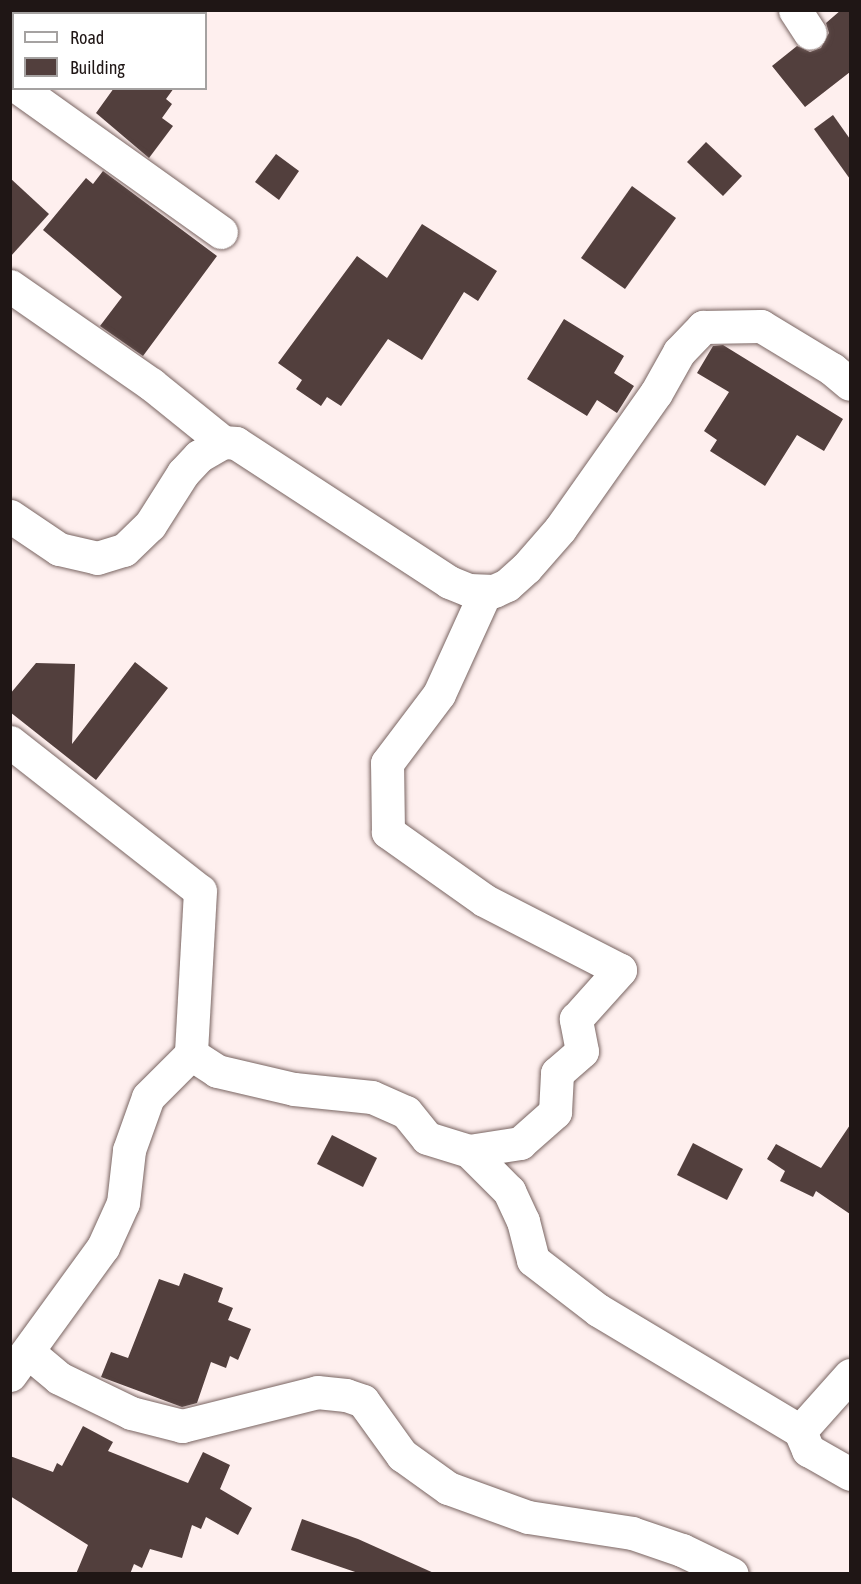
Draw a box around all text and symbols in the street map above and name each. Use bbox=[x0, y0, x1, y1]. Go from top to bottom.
legend bbox=[12, 12, 207, 90]
text: Road bbox=[70, 27, 104, 48]
text: Building bbox=[70, 57, 125, 78]

